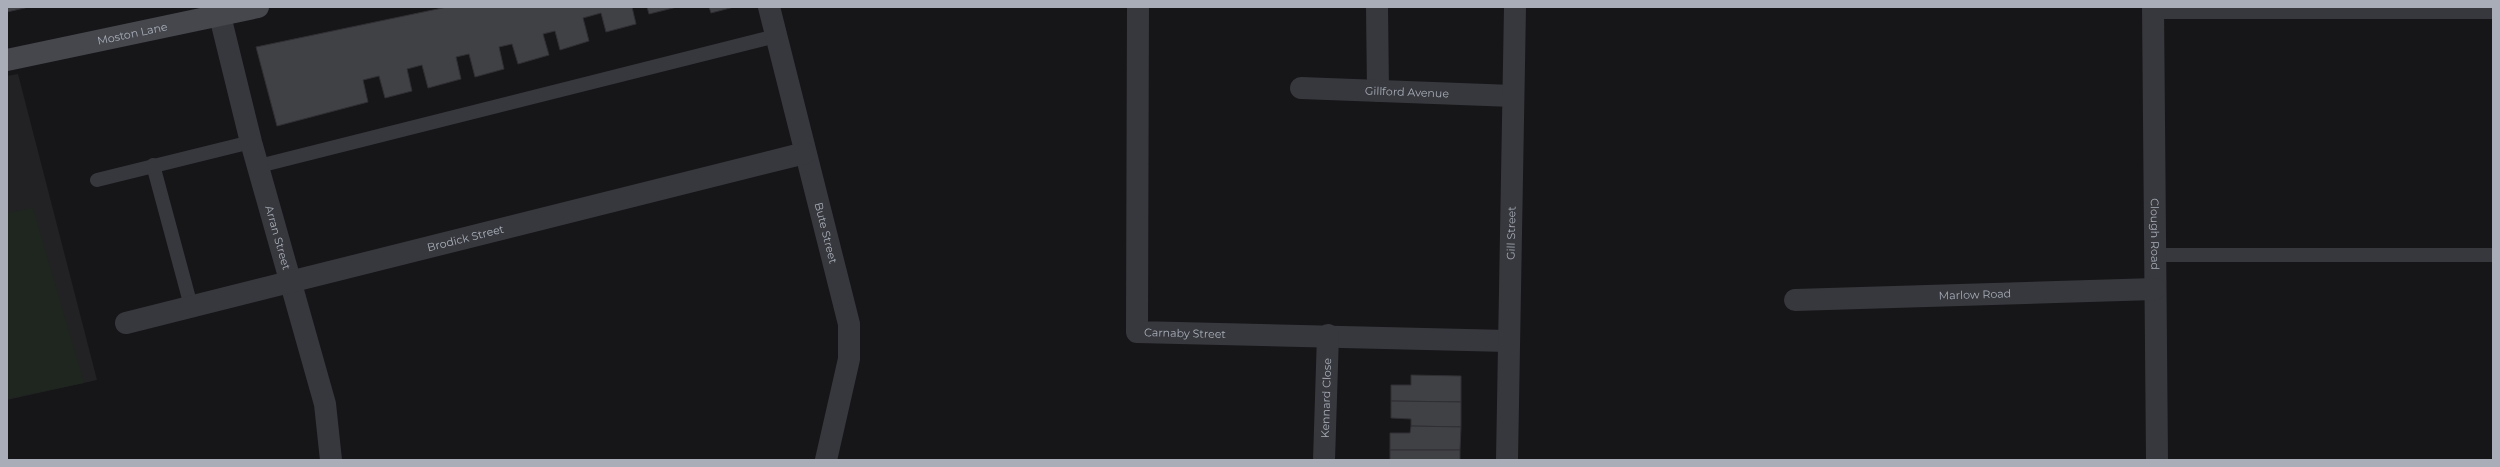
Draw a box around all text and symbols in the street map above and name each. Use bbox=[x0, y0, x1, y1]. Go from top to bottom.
street label: Moston Lane bbox=[96, 19, 169, 48]
street label: Gillford Avenue bbox=[1365, 83, 1450, 101]
street label: Clough Road bbox=[2148, 198, 2162, 270]
street label: Bute Street bbox=[812, 201, 841, 266]
street label: Arran Street bbox=[262, 204, 294, 272]
street label: Gill Street bbox=[1504, 206, 1518, 260]
street label: Brodick Street bbox=[426, 222, 506, 254]
street label: Marlow Road bbox=[1939, 286, 2011, 303]
street label: Carnaby Street bbox=[1144, 325, 1227, 341]
street label: Kennard Close bbox=[1318, 358, 1334, 438]

